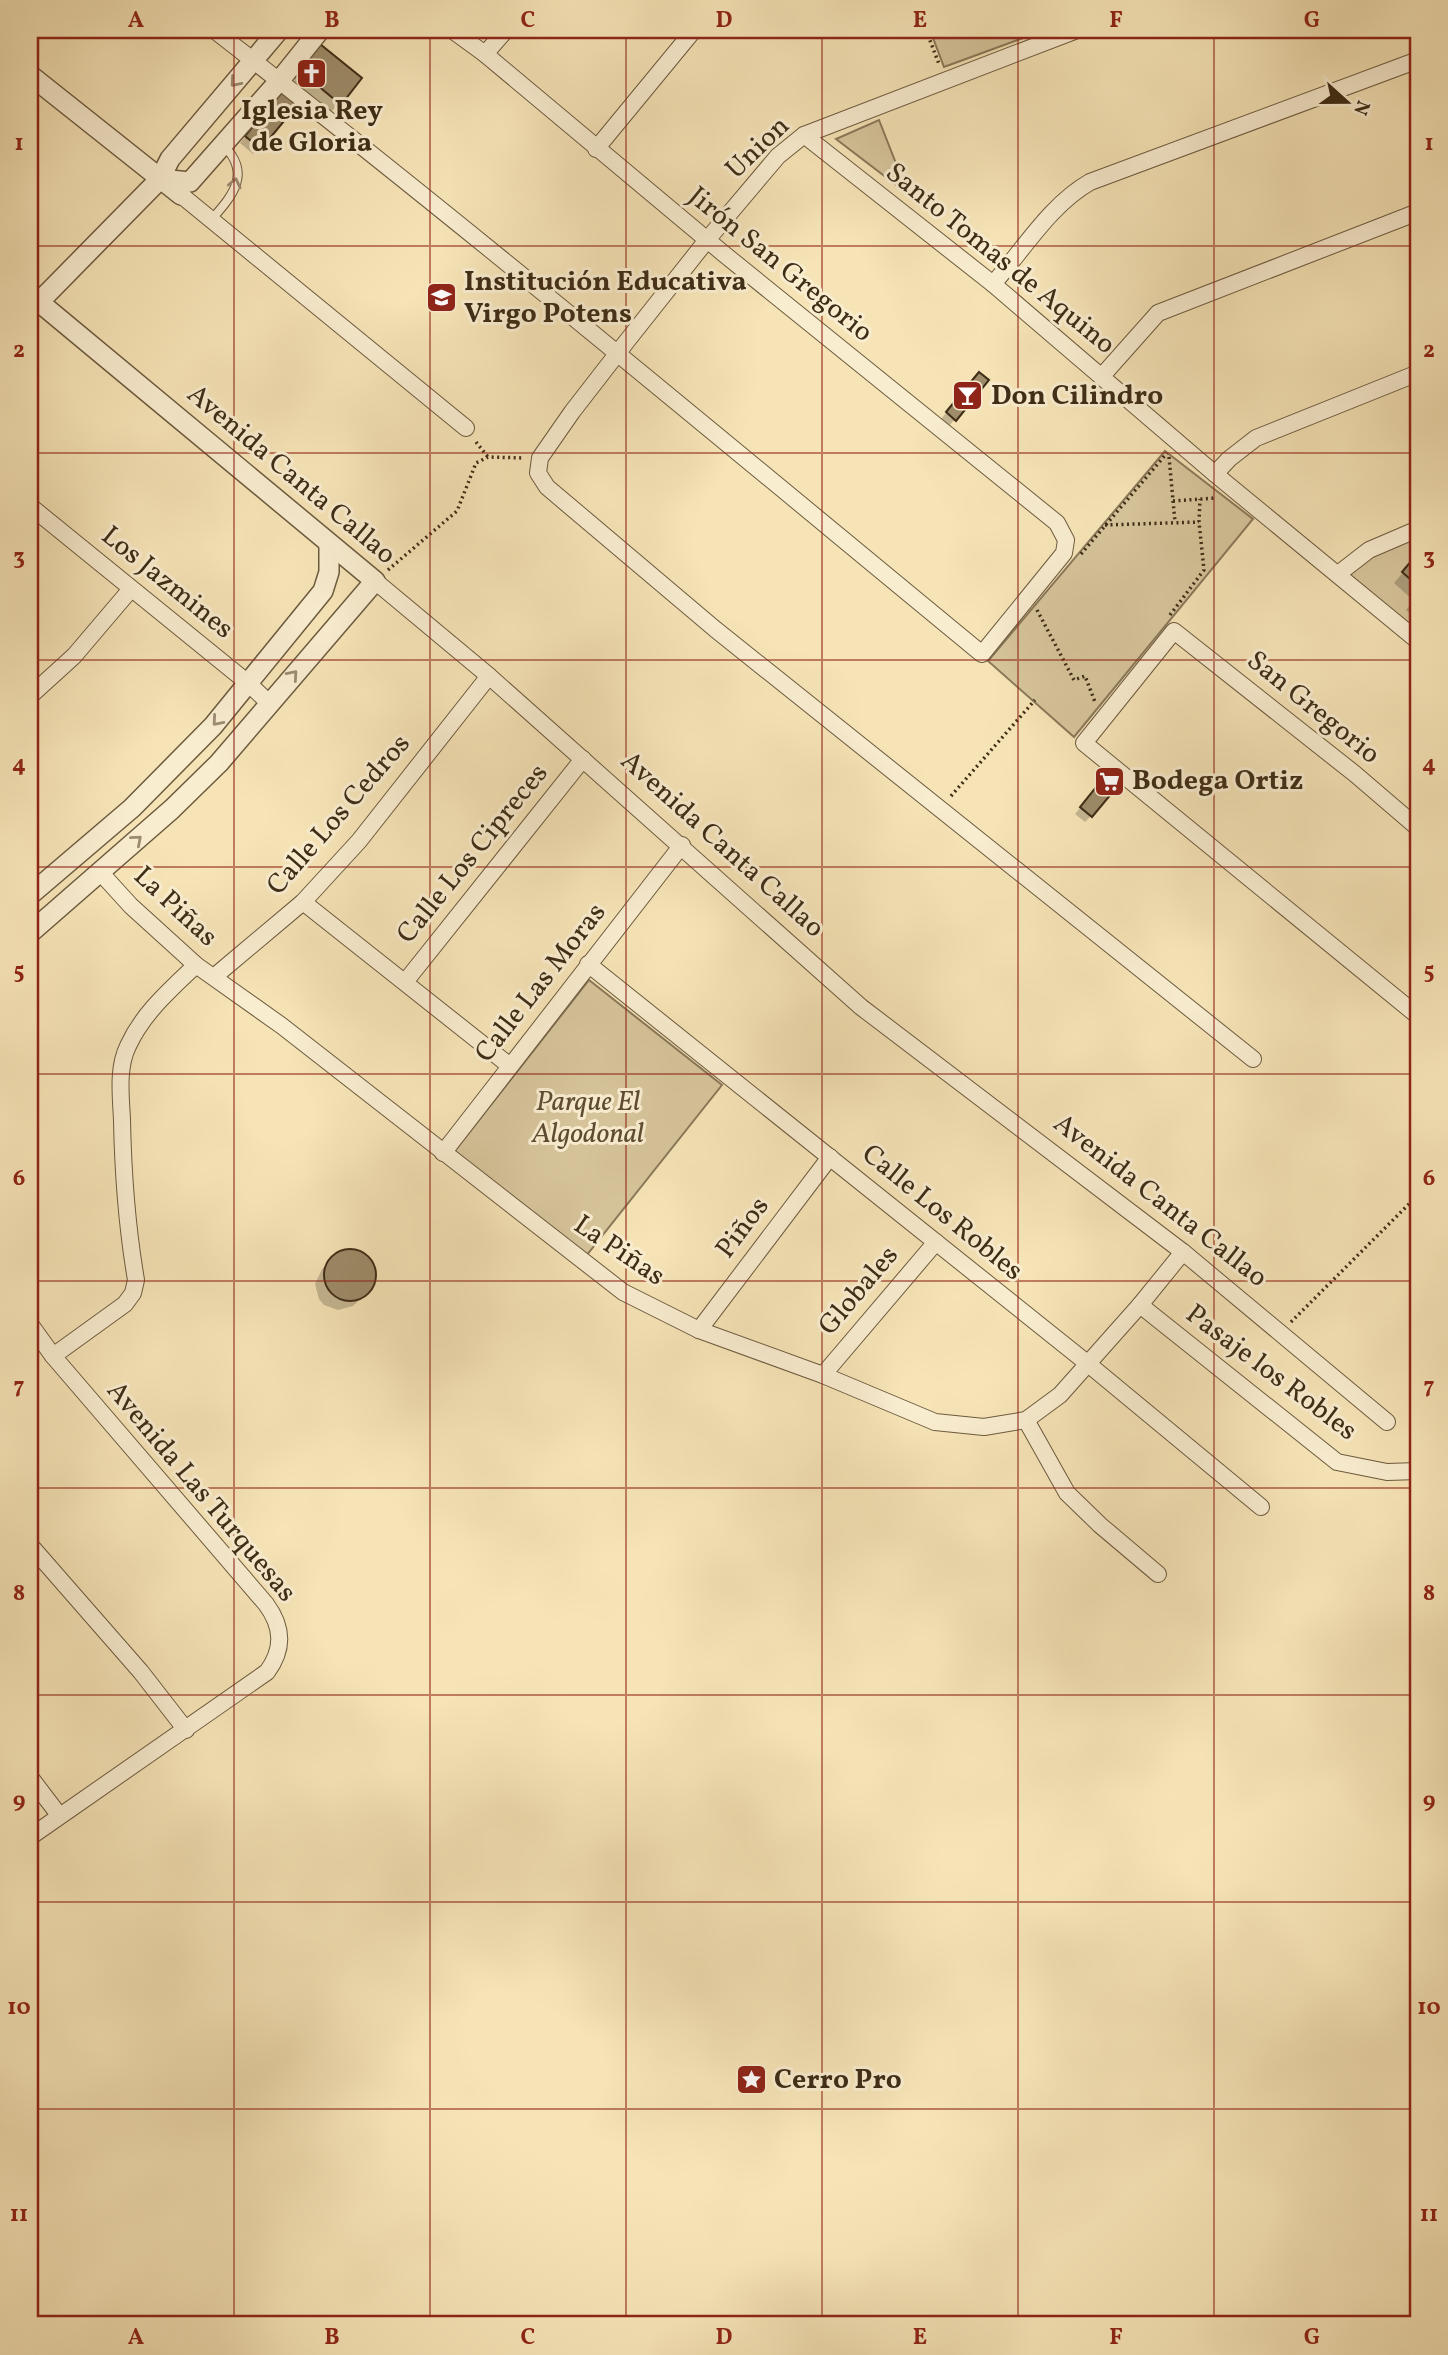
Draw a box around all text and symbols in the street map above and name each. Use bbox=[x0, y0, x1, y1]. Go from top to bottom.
text: A bbox=[128, 5, 144, 37]
text: B bbox=[324, 5, 340, 37]
text: C bbox=[521, 5, 535, 37]
text: D bbox=[716, 5, 733, 37]
text: E bbox=[913, 5, 927, 37]
text: F bbox=[1109, 5, 1123, 37]
text: G bbox=[1304, 5, 1320, 37]
church icon: Iglesia Rey de Gloria bbox=[295, 57, 329, 91]
north arrow bbox=[1312, 66, 1382, 136]
one-way arrow bbox=[231, 74, 243, 87]
place label: Iglesia Rey de Gloria bbox=[241, 92, 383, 163]
text: N bbox=[1346, 96, 1376, 119]
street label: Union bbox=[717, 108, 799, 188]
text: 1 bbox=[14, 128, 24, 160]
text: 1 bbox=[1424, 128, 1434, 160]
street label: Santo Tomas de Aquino bbox=[877, 154, 1123, 364]
one-way arrow bbox=[226, 178, 241, 190]
street label: Jirón San Gregorio bbox=[679, 178, 881, 352]
place label: Institución Educativa Virgo Potens bbox=[464, 263, 747, 334]
school or university icon: Institución Educativa Virgo Potens bbox=[424, 281, 458, 315]
text: 2 bbox=[13, 335, 25, 367]
text: 2 bbox=[1423, 335, 1435, 367]
street label: Avenida Canta Callao bbox=[178, 376, 404, 574]
place label: Don Cilindro bbox=[991, 377, 1163, 416]
bar icon: Don Cilindro bbox=[951, 379, 985, 413]
street label: Los Jazmines bbox=[92, 517, 242, 649]
text: 3 bbox=[13, 542, 25, 574]
text: 3 bbox=[1423, 542, 1435, 574]
street label: San Gregorio bbox=[1238, 642, 1388, 774]
one-way arrow bbox=[285, 670, 297, 683]
one-way arrow bbox=[213, 713, 225, 726]
street label: Calle Los Cedros bbox=[258, 726, 420, 904]
street label: Avenida Canta Callao bbox=[611, 743, 833, 947]
text: 4 bbox=[12, 749, 26, 781]
text: 4 bbox=[1422, 749, 1436, 781]
street label: Calle Los Cipreces bbox=[388, 756, 558, 952]
place label: Bodega Ortiz bbox=[1132, 762, 1303, 801]
supermarket icon: Bodega Ortiz bbox=[1092, 764, 1126, 798]
one-way arrow bbox=[129, 836, 142, 848]
street label: La Piñas bbox=[124, 858, 226, 956]
street label: Calle Las Moras bbox=[466, 895, 616, 1071]
text: 5 bbox=[13, 956, 25, 988]
text: 5 bbox=[1423, 956, 1435, 988]
park label: Parque El Algodonal bbox=[531, 1083, 644, 1154]
street label: Avenida Canta Callao bbox=[1045, 1105, 1275, 1297]
street label: Calle Los Robles bbox=[853, 1136, 1031, 1290]
text: 6 bbox=[13, 1163, 25, 1195]
text: 6 bbox=[1423, 1163, 1435, 1195]
street label: Piños bbox=[707, 1189, 779, 1267]
street label: La Piñas bbox=[566, 1206, 672, 1296]
street label: Globales bbox=[810, 1238, 908, 1344]
street label: Pasaje los Robles bbox=[1177, 1296, 1365, 1450]
text: 7 bbox=[14, 1371, 25, 1403]
text: 7 bbox=[1424, 1371, 1435, 1403]
street label: Avenida Las Turquesas bbox=[97, 1373, 305, 1611]
text: 8 bbox=[13, 1578, 25, 1610]
text: 8 bbox=[1423, 1578, 1435, 1610]
text: 9 bbox=[13, 1785, 25, 1817]
text: 9 bbox=[1423, 1785, 1435, 1817]
text: 10 bbox=[7, 1992, 31, 2024]
text: 10 bbox=[1417, 1992, 1441, 2024]
place label: Cerro Pro bbox=[774, 2061, 902, 2100]
place icon: Cerro Pro bbox=[734, 2063, 768, 2097]
text: 11 bbox=[10, 2199, 28, 2231]
text: 11 bbox=[1420, 2199, 1438, 2231]
text: A bbox=[128, 2322, 144, 2354]
text: B bbox=[324, 2322, 340, 2354]
text: C bbox=[521, 2322, 535, 2354]
text: D bbox=[716, 2322, 733, 2354]
text: E bbox=[913, 2322, 927, 2354]
text: F bbox=[1109, 2322, 1123, 2354]
text: G bbox=[1304, 2322, 1320, 2354]

